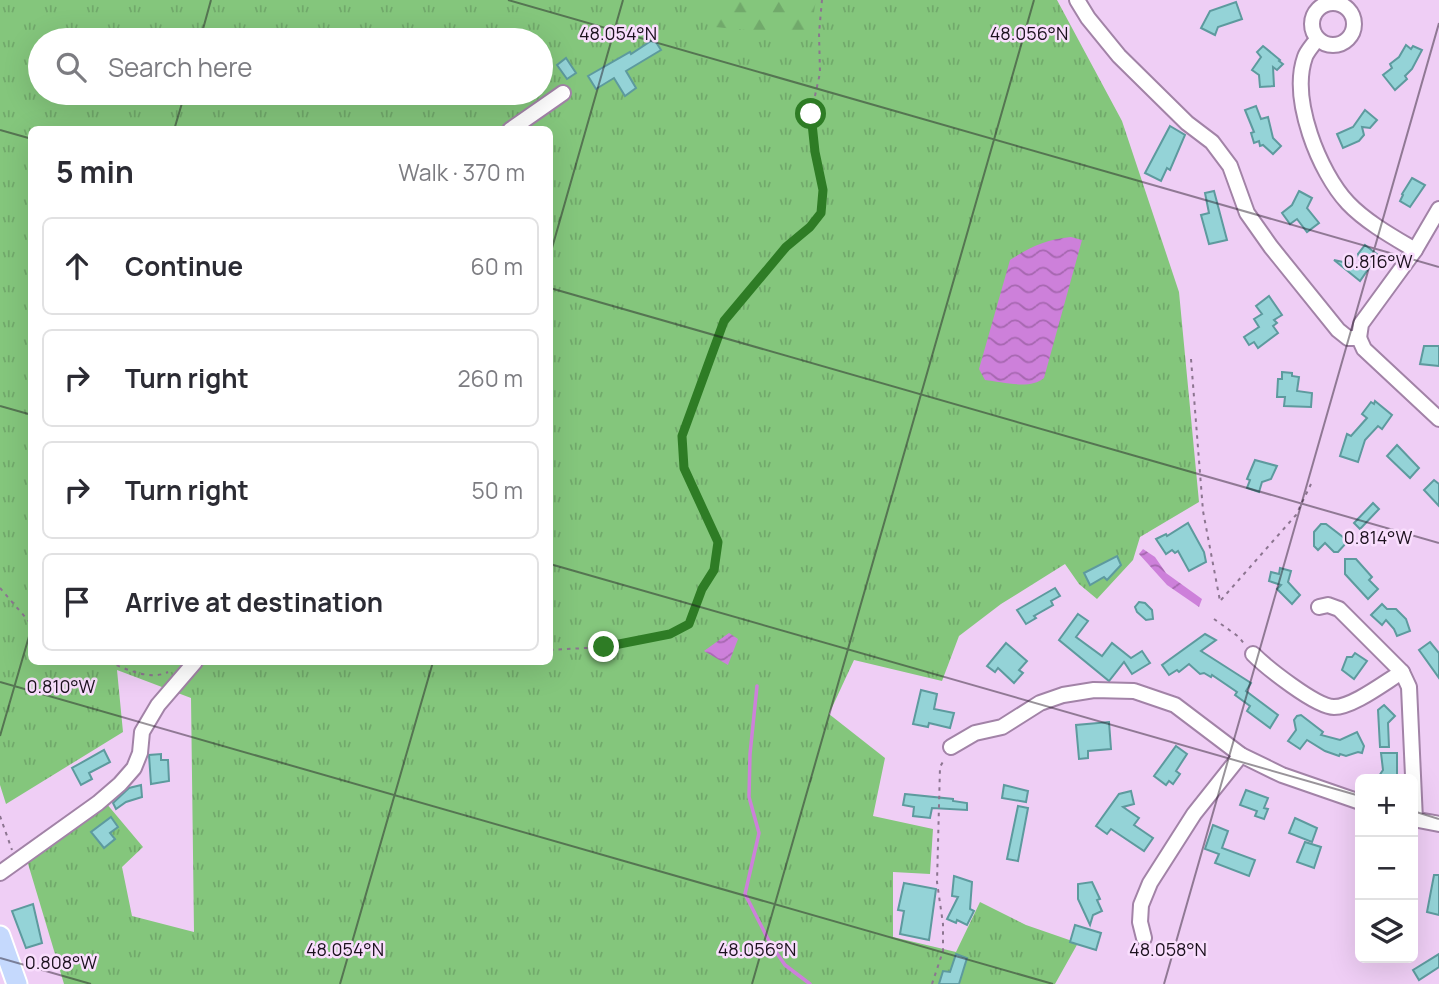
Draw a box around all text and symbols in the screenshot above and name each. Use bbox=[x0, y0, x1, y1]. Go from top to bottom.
text: 48.054°N bbox=[579, 21, 657, 45]
text: 48.056°N bbox=[990, 21, 1068, 45]
search box bbox=[28, 28, 553, 105]
icon: search bbox=[52, 48, 90, 86]
text: Search here bbox=[108, 49, 253, 85]
route start bbox=[795, 98, 826, 129]
text: 5 min bbox=[56, 151, 134, 192]
text: Walk · 370 m bbox=[398, 156, 525, 188]
icon: ahead bbox=[58, 247, 96, 285]
text: Continue bbox=[125, 248, 243, 284]
text: 0.816°W bbox=[1343, 249, 1413, 273]
text: 60 m bbox=[471, 250, 523, 282]
icon: right bbox=[58, 359, 96, 397]
text: Turn right bbox=[125, 360, 249, 396]
text: 260 m bbox=[457, 362, 523, 394]
icon: right bbox=[58, 471, 96, 509]
text: Turn right bbox=[125, 472, 249, 508]
text: 50 m bbox=[472, 474, 523, 506]
text: 0.814°W bbox=[1344, 525, 1412, 549]
icon: arrive bbox=[58, 583, 96, 621]
text: Arrive at destination bbox=[125, 584, 383, 620]
route end bbox=[588, 631, 619, 662]
text: 0.810°W bbox=[27, 674, 96, 698]
map controls bbox=[1355, 774, 1418, 963]
button: + bbox=[1355, 774, 1418, 837]
button: − bbox=[1355, 837, 1418, 900]
button: layers bbox=[1355, 900, 1418, 963]
text: 48.054°N bbox=[306, 937, 384, 961]
text: 48.056°N bbox=[718, 937, 796, 961]
text: 48.058°N bbox=[1129, 937, 1207, 961]
text: 0.808°W bbox=[25, 950, 97, 974]

